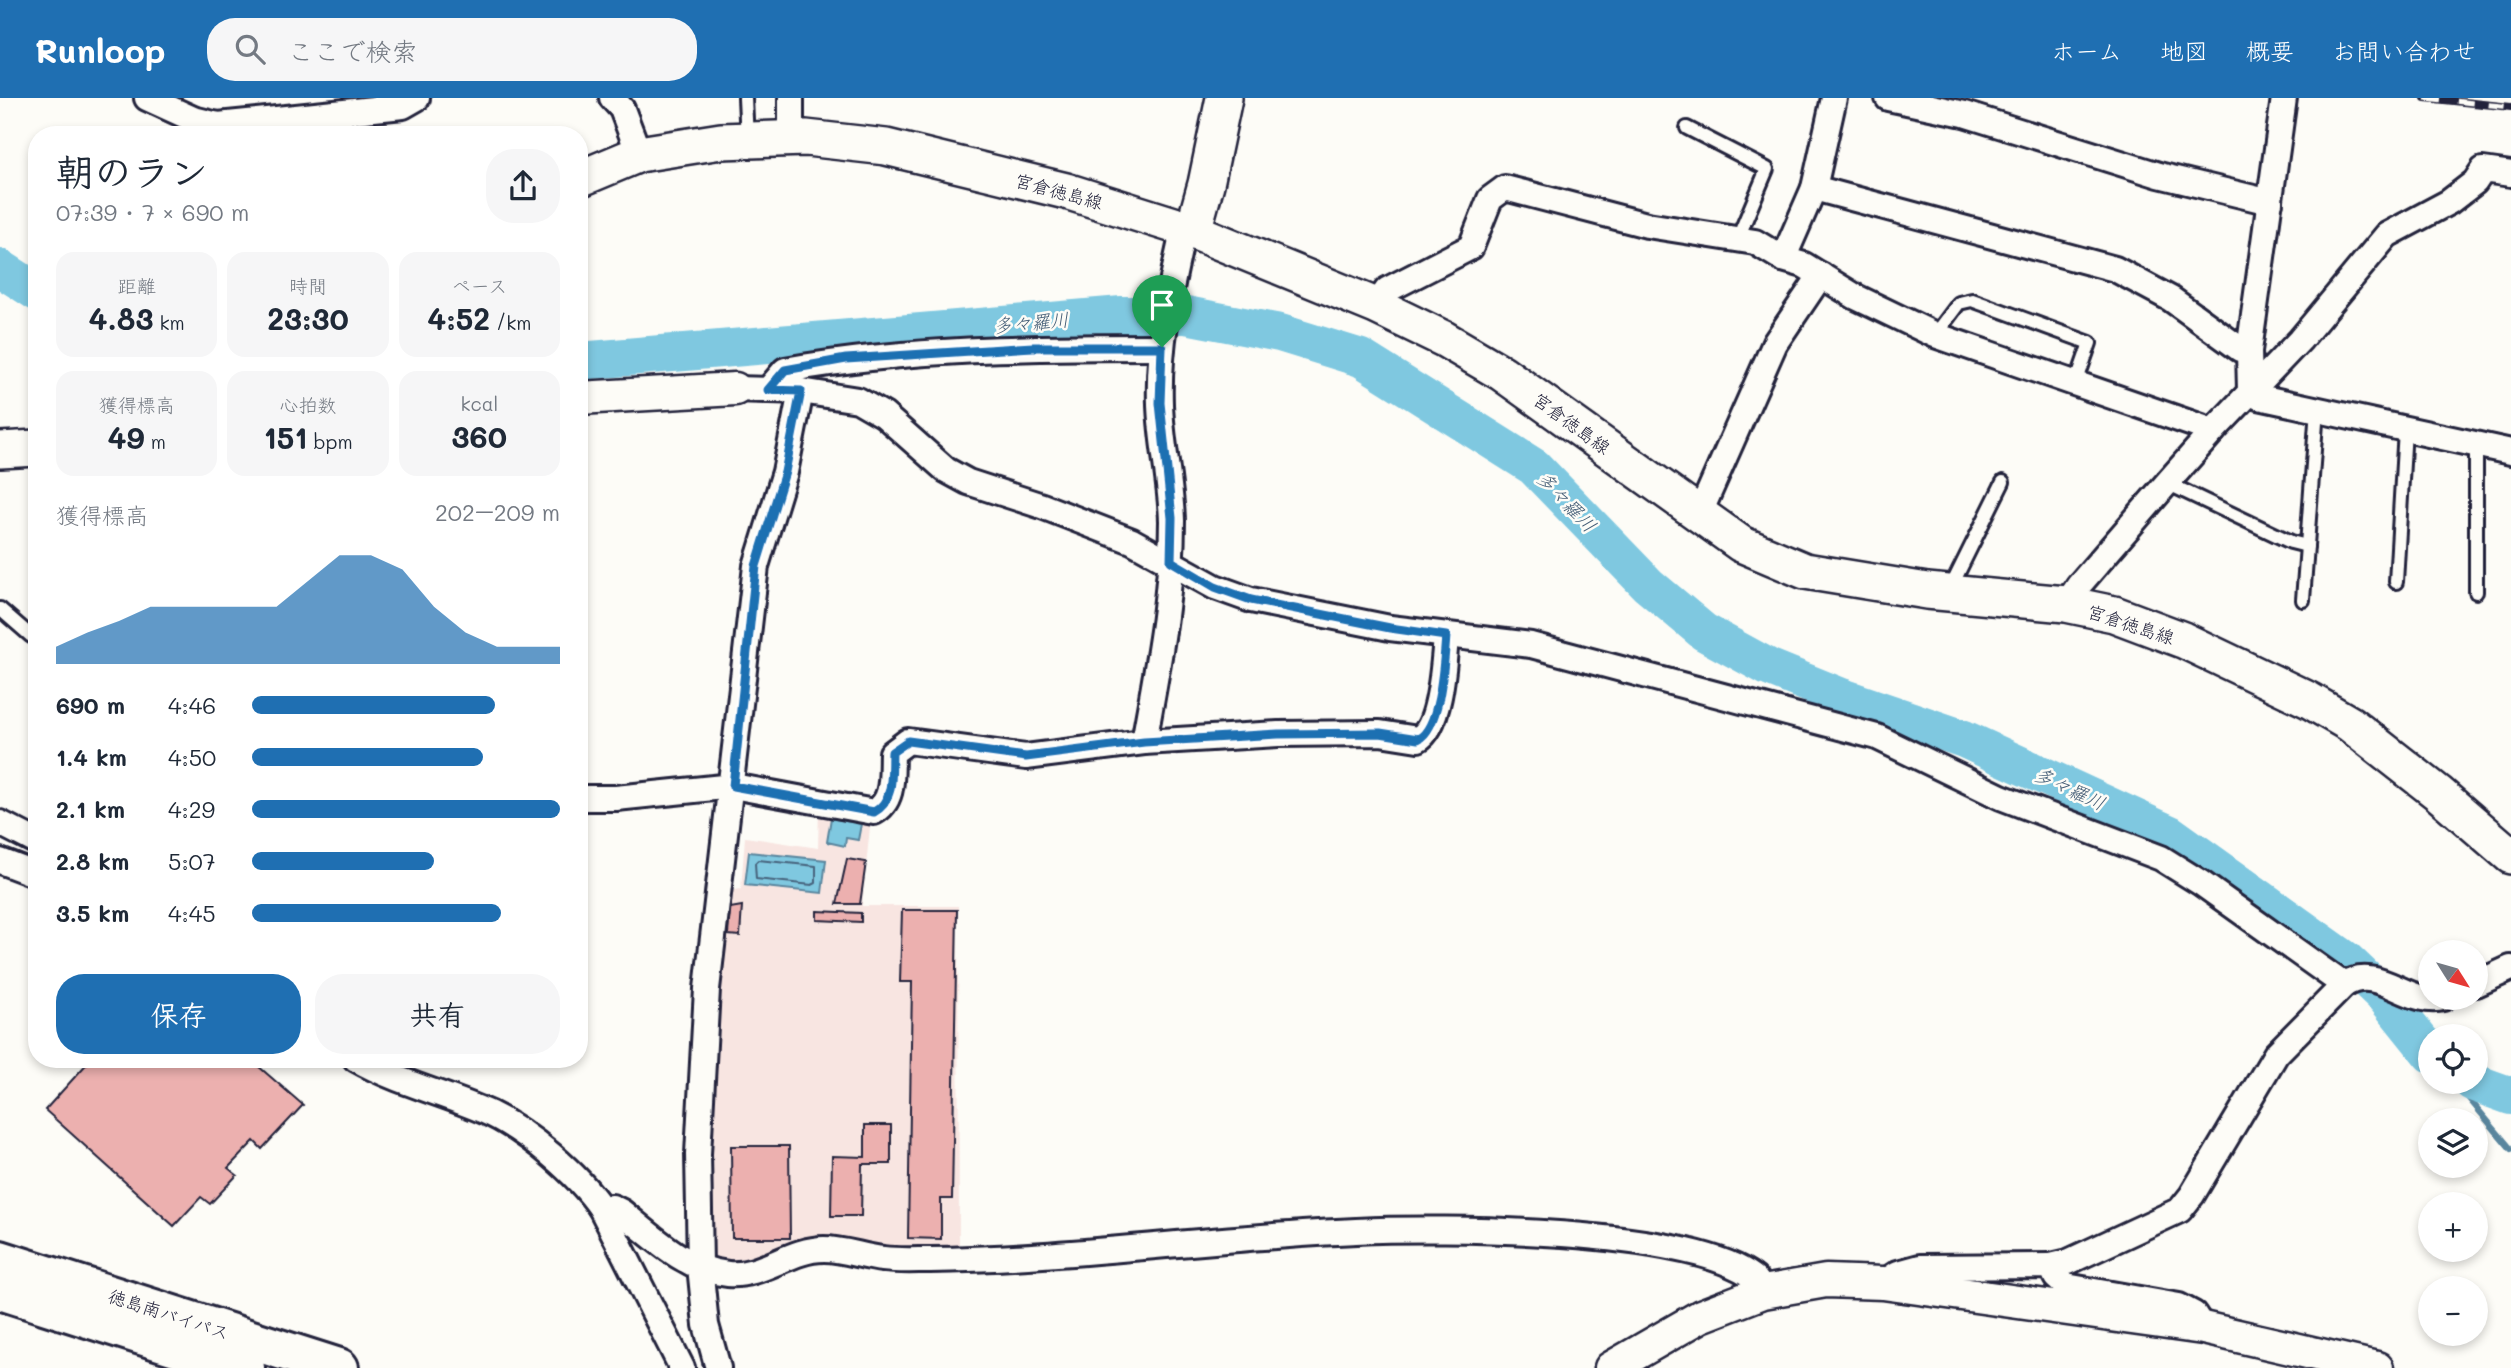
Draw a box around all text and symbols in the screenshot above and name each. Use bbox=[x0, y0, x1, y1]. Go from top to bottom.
search box bbox=[207, 18, 697, 81]
text: Runloop bbox=[35, 28, 165, 71]
icon: search bbox=[231, 30, 269, 68]
text: ここで検索 bbox=[287, 34, 417, 68]
text: ホーム bbox=[2051, 35, 2122, 66]
text: 地図 bbox=[2160, 35, 2208, 66]
text: 概要 bbox=[2246, 35, 2294, 66]
text: お問い合わせ bbox=[2332, 35, 2476, 66]
text: 朝のラン bbox=[56, 146, 208, 196]
button: share bbox=[486, 149, 560, 223]
street label: 宮倉徳島線 bbox=[1012, 168, 1106, 214]
text: 07:39 · 7 × 690 m bbox=[56, 197, 249, 227]
text: 距離 bbox=[118, 273, 156, 298]
text: 時間 bbox=[289, 273, 327, 298]
text: ペース bbox=[451, 273, 507, 298]
pin bbox=[1132, 275, 1192, 347]
icon: arrive bbox=[1143, 286, 1181, 324]
text: 4.83 bbox=[89, 298, 153, 338]
text: 23:30 bbox=[267, 298, 349, 338]
text: 4:52 bbox=[427, 298, 490, 338]
water label: 多々羅川 bbox=[992, 306, 1070, 338]
text: km bbox=[153, 310, 185, 335]
text: /km bbox=[490, 310, 531, 335]
street label: 宮倉徳島線 bbox=[1529, 387, 1615, 459]
text: kcal bbox=[460, 391, 498, 416]
text: 獲得標高 bbox=[99, 392, 175, 417]
text: 心拍数 bbox=[279, 392, 337, 417]
text: 360 bbox=[452, 416, 507, 456]
text: 49 bbox=[108, 417, 145, 457]
text: 151 bbox=[263, 417, 308, 457]
text: m bbox=[145, 429, 166, 454]
text: bpm bbox=[308, 429, 353, 454]
water label: 多々羅川 bbox=[1532, 465, 1602, 537]
text: 202–209 m bbox=[435, 497, 560, 527]
text: 獲得標高 bbox=[56, 500, 148, 530]
street label: 宮倉徳島線 bbox=[2084, 599, 2178, 649]
text: 690 m bbox=[56, 690, 125, 720]
text: 4:46 bbox=[168, 690, 216, 720]
text: 1.4 km bbox=[56, 742, 127, 772]
text: 4:50 bbox=[168, 742, 216, 772]
water label: 多々羅川 bbox=[2030, 761, 2110, 815]
text: 2.1 km bbox=[56, 794, 125, 824]
text: 4:29 bbox=[168, 794, 215, 824]
text: 2.8 km bbox=[56, 846, 129, 876]
text: 5:07 bbox=[168, 846, 216, 876]
text: 3.5 km bbox=[56, 898, 129, 928]
text: 4:45 bbox=[168, 898, 216, 928]
north arrow bbox=[2418, 940, 2488, 1010]
map controls bbox=[2418, 940, 2488, 1346]
button: 保存 bbox=[56, 974, 301, 1054]
button: 共有 bbox=[315, 974, 560, 1054]
button: locate bbox=[2418, 1024, 2488, 1094]
button: layers bbox=[2418, 1108, 2488, 1178]
button: + bbox=[2418, 1192, 2488, 1262]
button: − bbox=[2418, 1276, 2488, 1346]
street label: 徳島南バイパス bbox=[106, 1283, 232, 1345]

